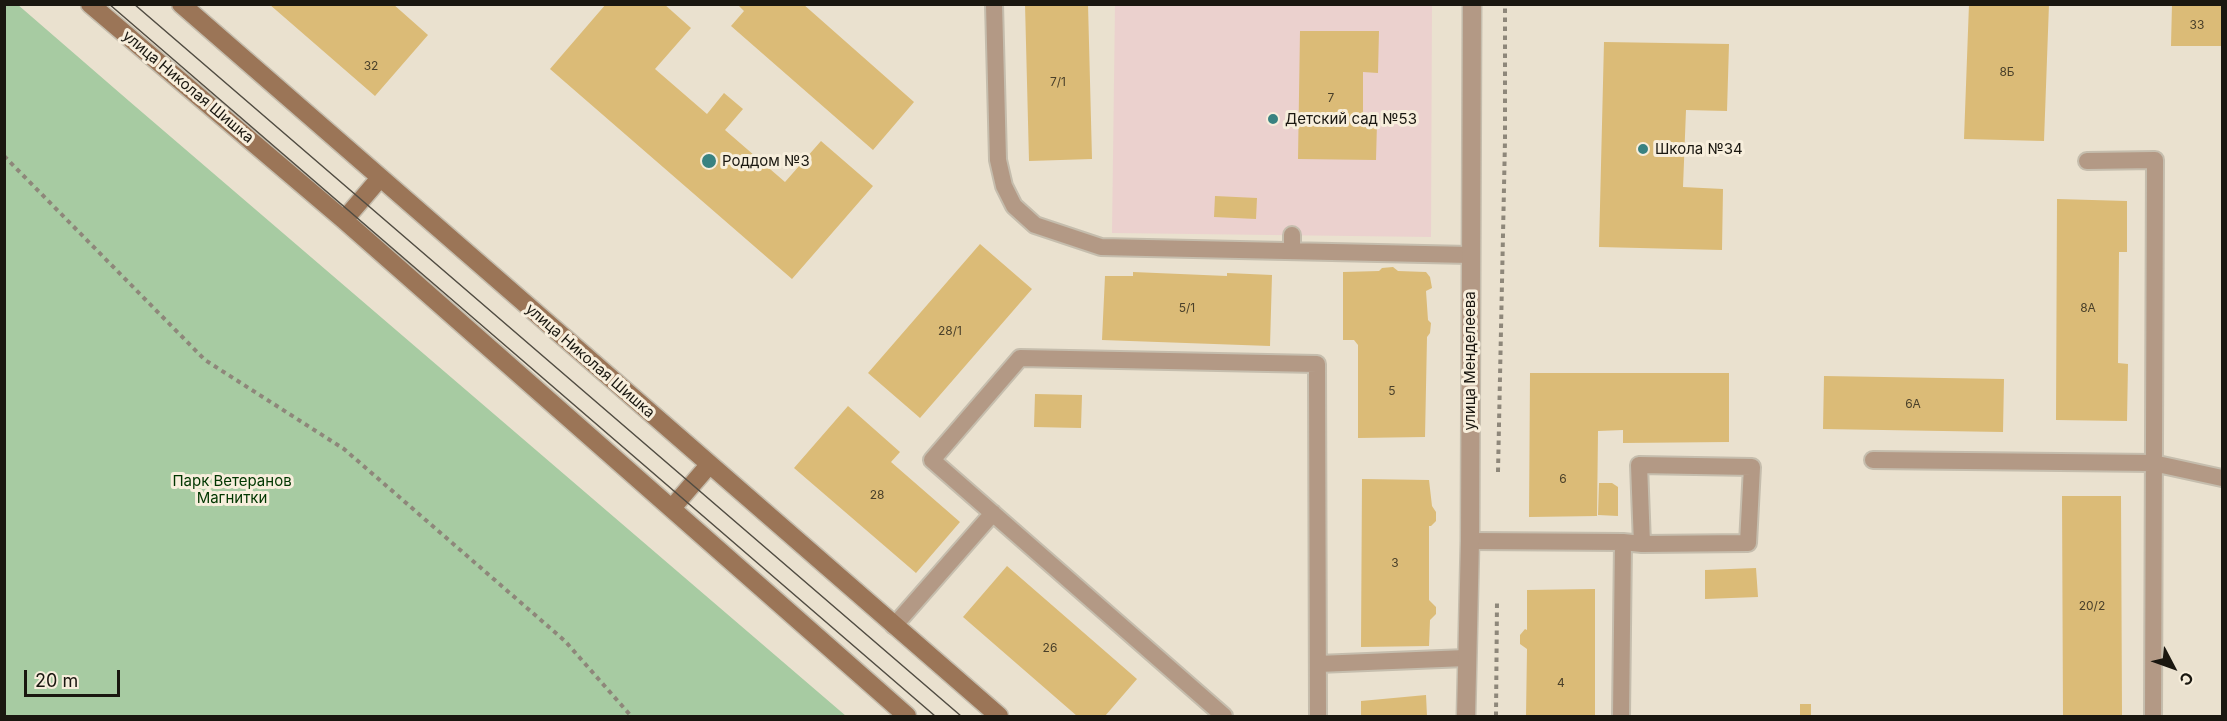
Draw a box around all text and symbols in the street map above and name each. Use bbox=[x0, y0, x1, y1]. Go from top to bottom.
house number: 33 bbox=[2190, 18, 2204, 32]
street label: улица Николая Шишка bbox=[119, 27, 257, 147]
house number: 32 bbox=[364, 59, 378, 73]
house number: 8Б bbox=[1999, 65, 2015, 79]
house number: 7/1 bbox=[1050, 75, 1066, 89]
house number: 7 bbox=[1328, 91, 1334, 105]
place label: Детский сад №53 bbox=[1285, 110, 1417, 128]
marker: Детский сад №53 bbox=[1266, 112, 1280, 126]
place label: Школа №34 bbox=[1655, 140, 1743, 158]
marker: Школа №34 bbox=[1636, 142, 1650, 156]
marker: Роддом №3 bbox=[700, 152, 718, 170]
place label: Роддом №3 bbox=[722, 152, 810, 170]
street label: улица Менделеева bbox=[1461, 291, 1479, 431]
street label: улица Николая Шишка bbox=[522, 300, 658, 422]
house number: 5/1 bbox=[1179, 301, 1195, 315]
house number: 8А bbox=[2080, 301, 2096, 315]
house number: 28/1 bbox=[938, 324, 962, 338]
house number: 5 bbox=[1388, 384, 1396, 398]
house number: 6А bbox=[1905, 397, 1921, 411]
park label: Парк Ветеранов Магнитки bbox=[172, 472, 292, 507]
house number: 6 bbox=[1559, 472, 1567, 486]
house number: 28 bbox=[870, 488, 884, 502]
house number: 3 bbox=[1391, 556, 1399, 570]
house number: 20/2 bbox=[2079, 599, 2105, 613]
north arrow bbox=[2143, 637, 2203, 697]
house number: 26 bbox=[1043, 641, 1057, 655]
scale bar bbox=[27, 658, 123, 696]
text: С bbox=[2175, 668, 2198, 690]
text: 20 m bbox=[35, 670, 78, 691]
house number: 4 bbox=[1557, 676, 1565, 690]

